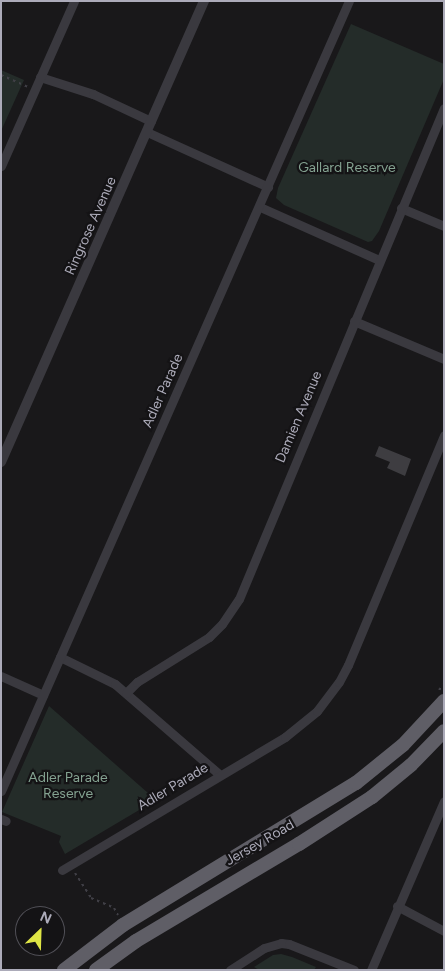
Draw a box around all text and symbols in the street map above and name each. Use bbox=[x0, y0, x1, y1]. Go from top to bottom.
park label: Gallard Reserve bbox=[298, 160, 396, 176]
street label: Ringrose Avenue bbox=[62, 174, 120, 278]
street label: Adler Parade bbox=[139, 351, 187, 431]
street label: Damien Avenue bbox=[272, 369, 326, 465]
street label: Adler Parade bbox=[135, 759, 211, 815]
park label: Adler Parade Reserve bbox=[28, 770, 108, 802]
street label: Jersey Road bbox=[223, 817, 297, 869]
north arrow bbox=[15, 906, 65, 956]
text: N bbox=[37, 908, 54, 928]

